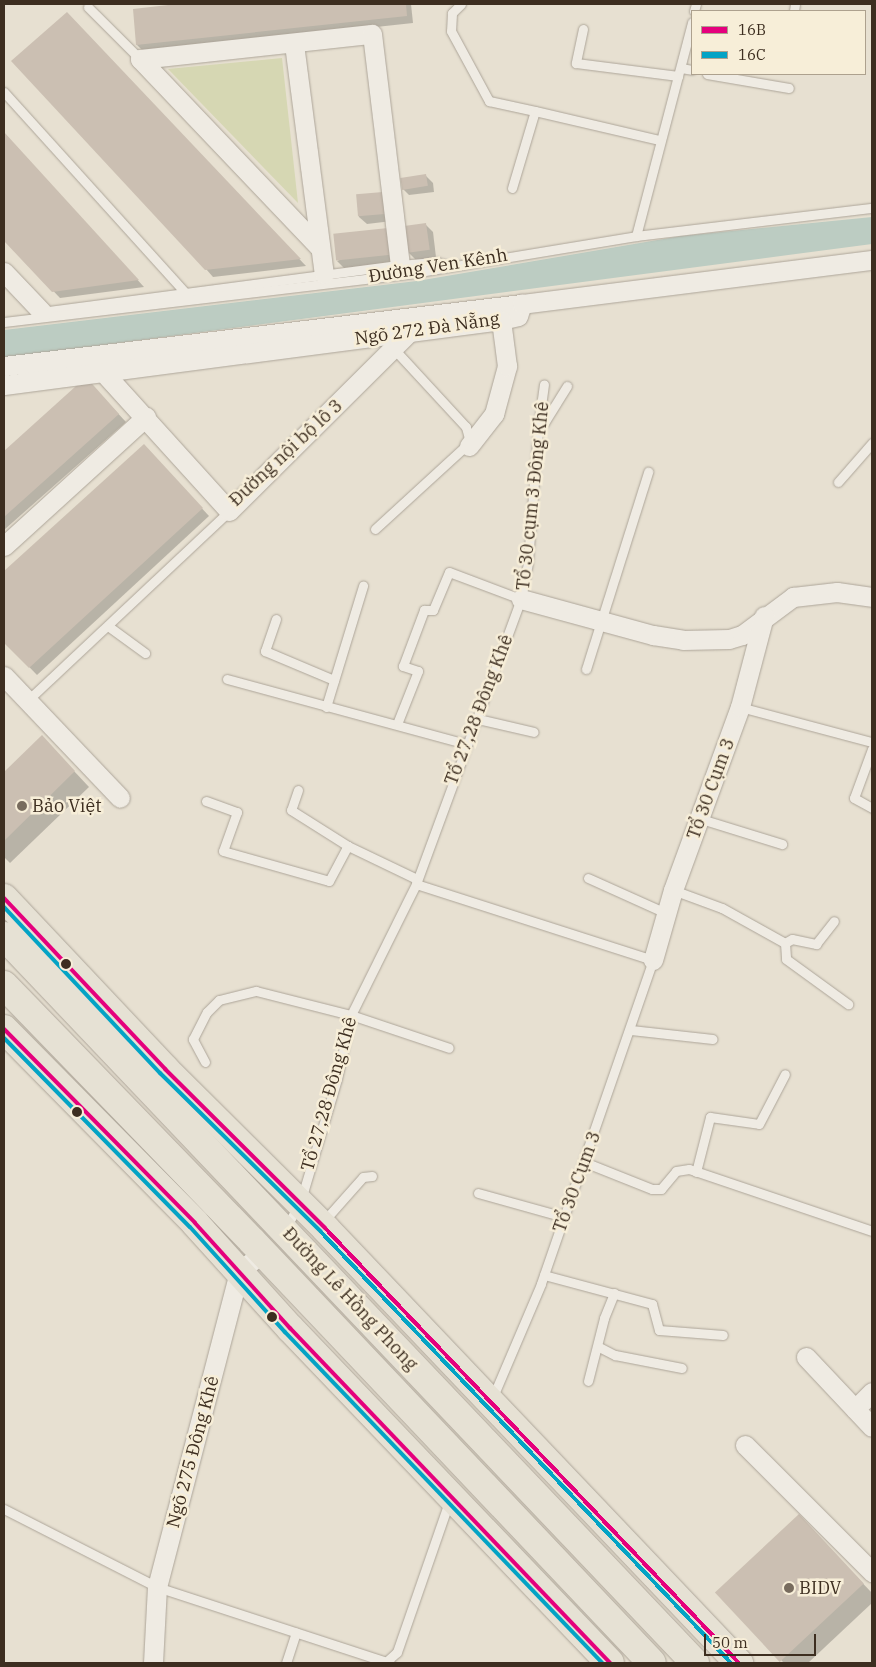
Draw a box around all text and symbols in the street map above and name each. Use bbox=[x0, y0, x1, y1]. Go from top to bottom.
legend bbox=[691, 10, 866, 75]
text: 16B bbox=[738, 20, 766, 39]
text: 16C bbox=[738, 45, 766, 64]
street label: Đường Ven Kênh bbox=[367, 244, 509, 288]
street label: Ngõ 272 Đà Nẵng bbox=[353, 308, 501, 350]
street label: Đường nội bộ lô 3 bbox=[225, 395, 347, 511]
street label: Tổ 30 cụm 3 Đông Khê bbox=[512, 401, 554, 591]
street label: Tổ 27,28 Đông Khê bbox=[440, 632, 518, 788]
street label: Tổ 30 Cụm 3 bbox=[683, 736, 739, 842]
place label: Bảo Việt bbox=[32, 795, 101, 817]
marker: Bảo Việt bbox=[16, 800, 28, 812]
unlabelled marker bbox=[61, 959, 71, 969]
street label: Tổ 27,28 Đông Khê bbox=[297, 1014, 361, 1174]
unlabelled marker bbox=[72, 1107, 82, 1117]
street label: Tổ 30 Cụm 3 bbox=[549, 1129, 605, 1235]
street label: Đường Lê Hồng Phong bbox=[278, 1223, 422, 1375]
unlabelled marker bbox=[267, 1312, 277, 1322]
street label: Ngõ 275 Đông Khê bbox=[162, 1374, 224, 1530]
place label: BIDV bbox=[799, 1577, 842, 1599]
marker: BIDV bbox=[783, 1582, 795, 1594]
scale bar bbox=[706, 1624, 818, 1656]
text: 50 m bbox=[712, 1633, 748, 1652]

